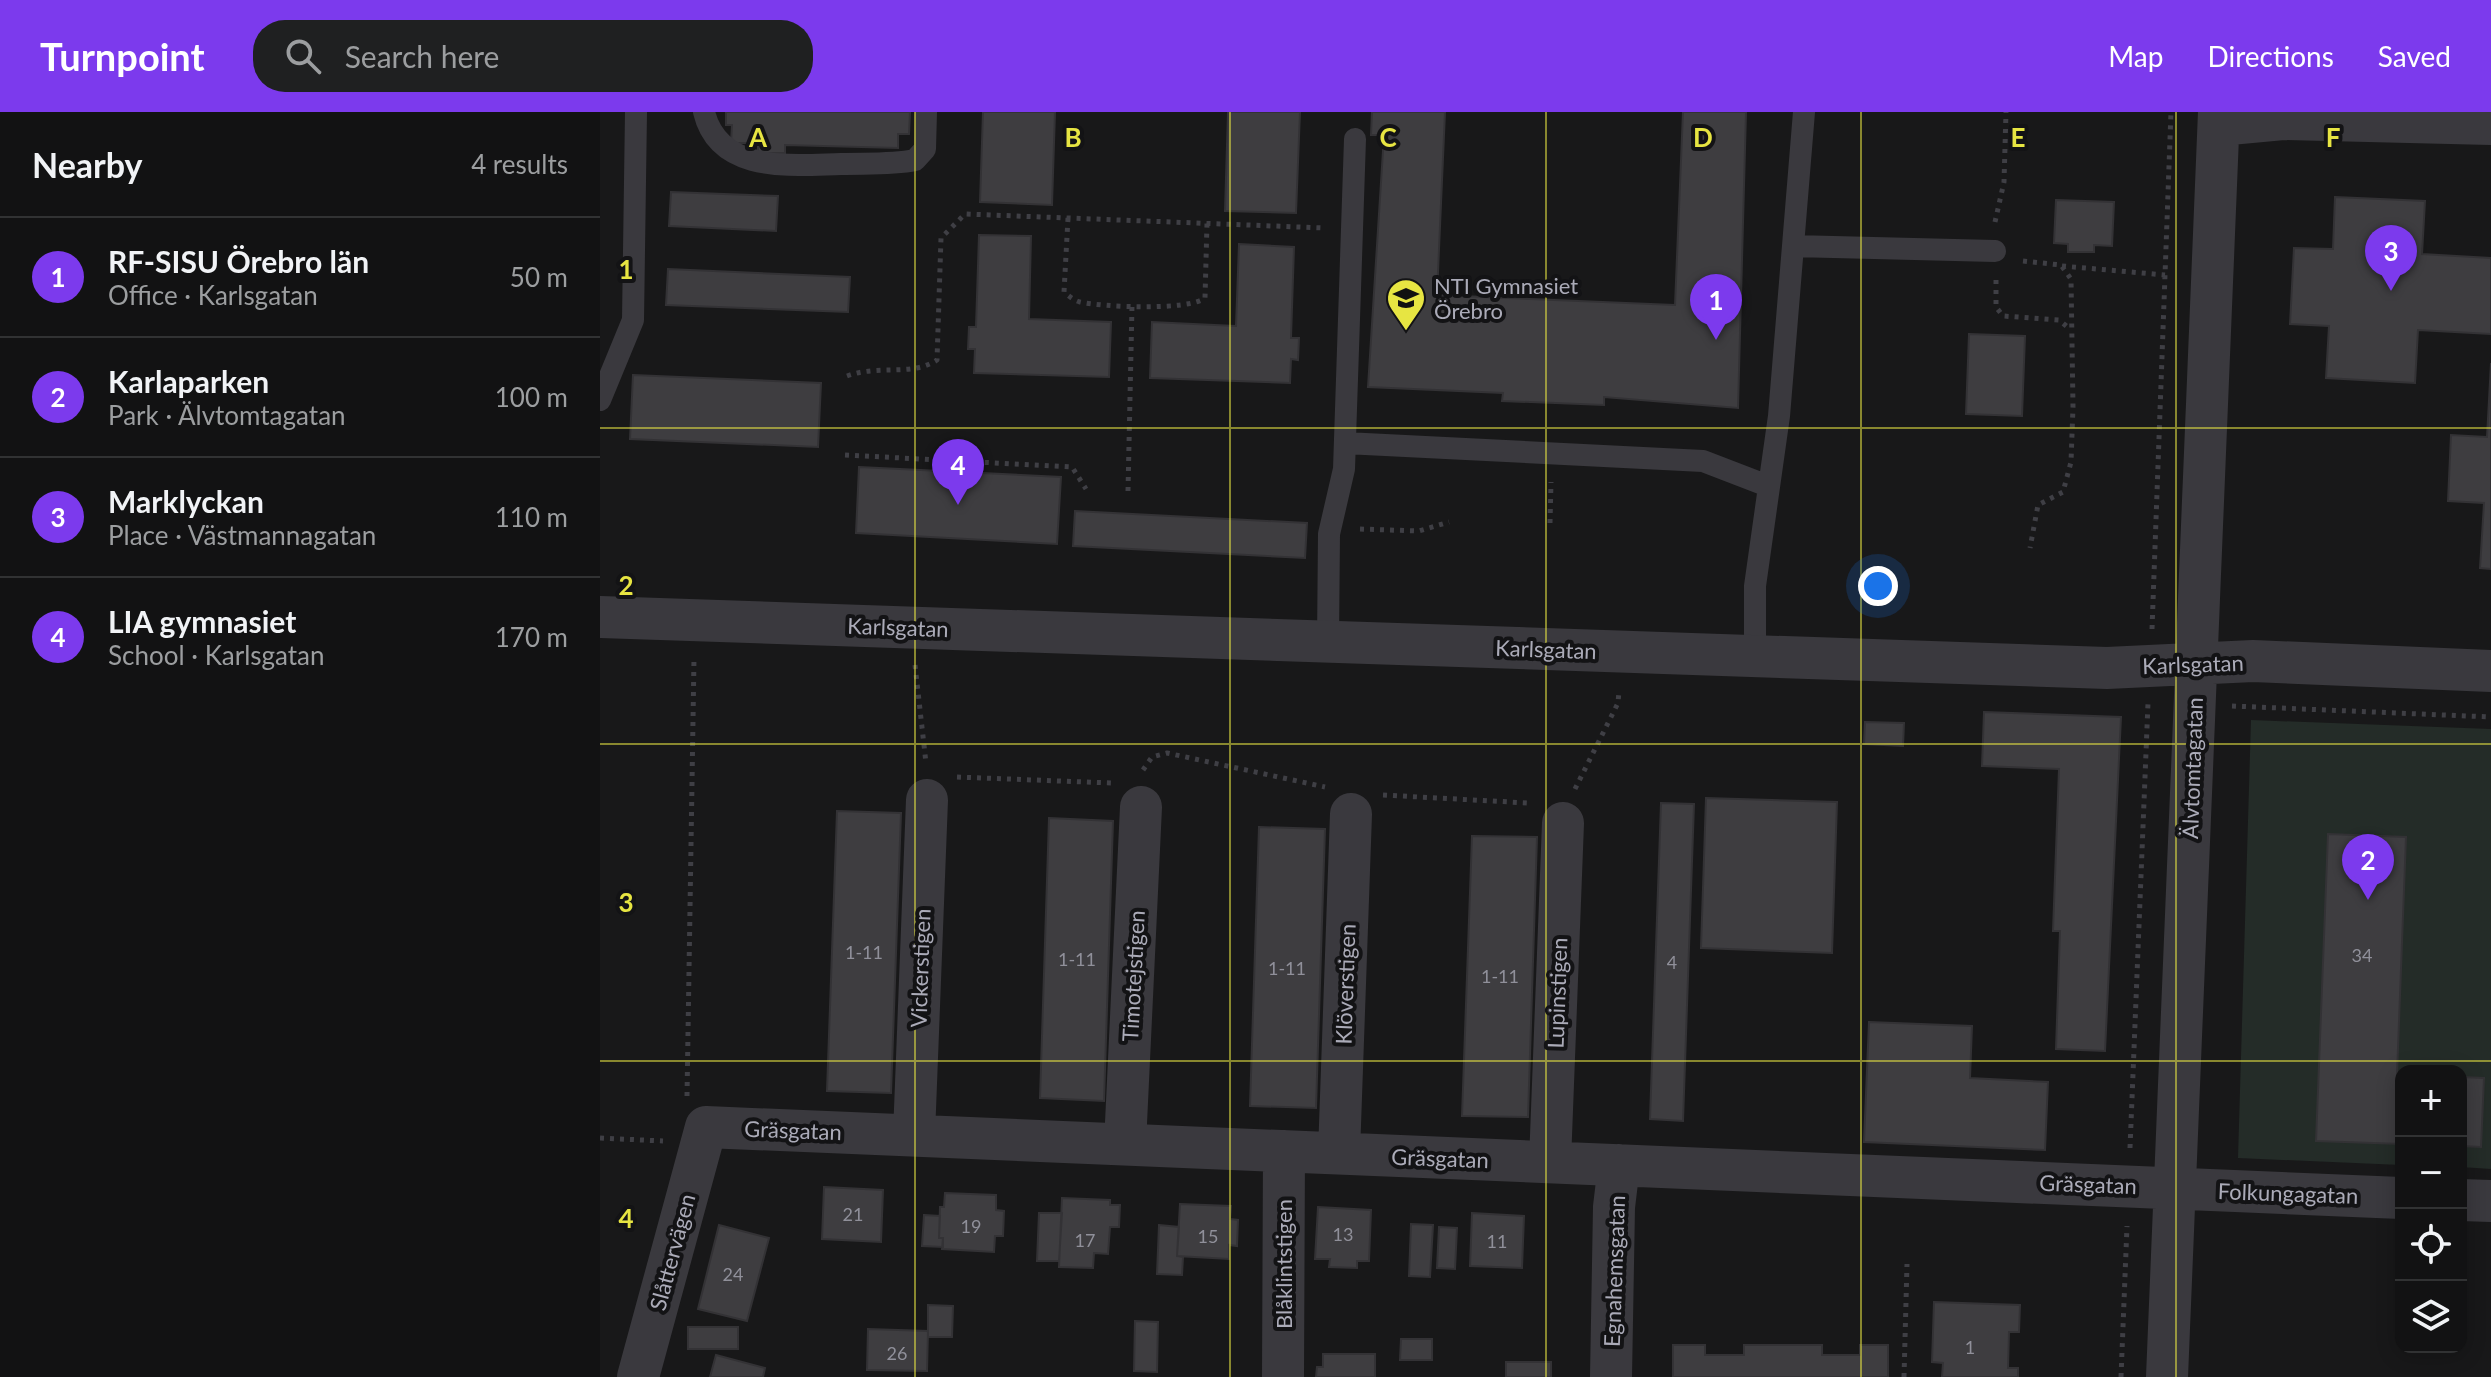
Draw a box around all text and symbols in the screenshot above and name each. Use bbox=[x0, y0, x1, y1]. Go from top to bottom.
search box bbox=[253, 20, 813, 92]
text: Turnpoint bbox=[40, 33, 205, 79]
icon: search bbox=[281, 34, 325, 78]
text: Search here bbox=[345, 38, 499, 74]
text: Map bbox=[2108, 39, 2163, 73]
text: Directions bbox=[2207, 39, 2334, 73]
text: Saved bbox=[2378, 39, 2451, 73]
text: A bbox=[748, 121, 768, 153]
text: B bbox=[1064, 121, 1082, 153]
text: C bbox=[1379, 121, 1397, 153]
text: D bbox=[1693, 121, 1713, 153]
text: E bbox=[2011, 121, 2025, 153]
text: F bbox=[2326, 121, 2340, 153]
text: Nearby bbox=[32, 144, 143, 185]
text: 4 results bbox=[471, 148, 568, 180]
pin: 3 bbox=[2365, 225, 2417, 291]
text: RF-SISU Örebro län bbox=[108, 243, 369, 279]
text: 1 bbox=[618, 253, 634, 285]
text: 1 bbox=[50, 261, 66, 293]
text: 50 m bbox=[510, 261, 568, 293]
place label: NTI Gymnasiet Örebro bbox=[1434, 272, 1578, 324]
pin: 1 bbox=[1690, 274, 1742, 340]
school or university icon: NTI Gymnasiet Örebro bbox=[1385, 277, 1427, 332]
text: Office · Karlsgatan bbox=[108, 279, 318, 311]
text: Karlaparken bbox=[108, 363, 269, 399]
text: 2 bbox=[50, 381, 66, 413]
text: 100 m bbox=[495, 381, 568, 413]
text: Park · Älvtomtagatan bbox=[108, 399, 346, 431]
pin: 4 bbox=[932, 439, 984, 505]
text: Marklyckan bbox=[108, 483, 264, 519]
text: 3 bbox=[50, 501, 66, 533]
text: 110 m bbox=[495, 501, 568, 533]
text: Place · Västmannagatan bbox=[108, 519, 376, 551]
your location bbox=[1858, 566, 1898, 606]
text: 2 bbox=[618, 569, 634, 601]
text: LIA gymnasiet bbox=[108, 603, 296, 639]
street label: Karlsgatan bbox=[847, 612, 949, 642]
text: 4 bbox=[50, 621, 66, 653]
text: 170 m bbox=[495, 621, 568, 653]
street label: Karlsgatan bbox=[1495, 634, 1597, 664]
text: School · Karlsgatan bbox=[108, 639, 325, 671]
street label: Karlsgatan bbox=[2142, 649, 2244, 679]
street label: Älvtomtagatan bbox=[2176, 697, 2208, 839]
pin: 2 bbox=[2342, 834, 2394, 900]
text: 3 bbox=[618, 886, 634, 918]
street label: Vickerstigen bbox=[904, 908, 936, 1028]
street label: Timotejstigen bbox=[1116, 910, 1150, 1042]
street label: Klöverstigen bbox=[1329, 923, 1361, 1045]
street label: Lupinstigen bbox=[1542, 937, 1572, 1049]
house number: 1-11 bbox=[845, 941, 883, 963]
house number: 34 bbox=[2352, 944, 2372, 966]
house number: 1-11 bbox=[1058, 948, 1096, 970]
house number: 4 bbox=[1667, 951, 1677, 973]
house number: 1-11 bbox=[1268, 957, 1306, 979]
house number: 1-11 bbox=[1481, 965, 1519, 987]
map controls bbox=[2395, 1065, 2467, 1353]
button: + bbox=[2395, 1065, 2467, 1137]
street label: Gräsgatan bbox=[744, 1115, 842, 1145]
button: − bbox=[2395, 1137, 2467, 1209]
street label: Gräsgatan bbox=[1391, 1143, 1489, 1173]
street label: Gräsgatan bbox=[2039, 1169, 2137, 1199]
street label: Folkungagatan bbox=[2217, 1177, 2359, 1209]
street label: Slåttervägen bbox=[643, 1191, 701, 1313]
street label: Egnahemsgatan bbox=[1598, 1195, 1630, 1347]
street label: Blåklintstigen bbox=[1270, 1199, 1297, 1329]
text: 4 bbox=[618, 1202, 634, 1234]
house number: 21 bbox=[843, 1203, 863, 1225]
button: locate bbox=[2395, 1209, 2467, 1281]
house number: 19 bbox=[961, 1215, 981, 1237]
house number: 13 bbox=[1333, 1223, 1353, 1245]
house number: 15 bbox=[1198, 1225, 1218, 1247]
house number: 17 bbox=[1075, 1229, 1095, 1251]
house number: 11 bbox=[1487, 1230, 1507, 1252]
house number: 24 bbox=[723, 1263, 743, 1285]
button: layers bbox=[2395, 1281, 2467, 1353]
house number: 1 bbox=[1965, 1336, 1975, 1358]
house number: 26 bbox=[887, 1342, 907, 1364]

